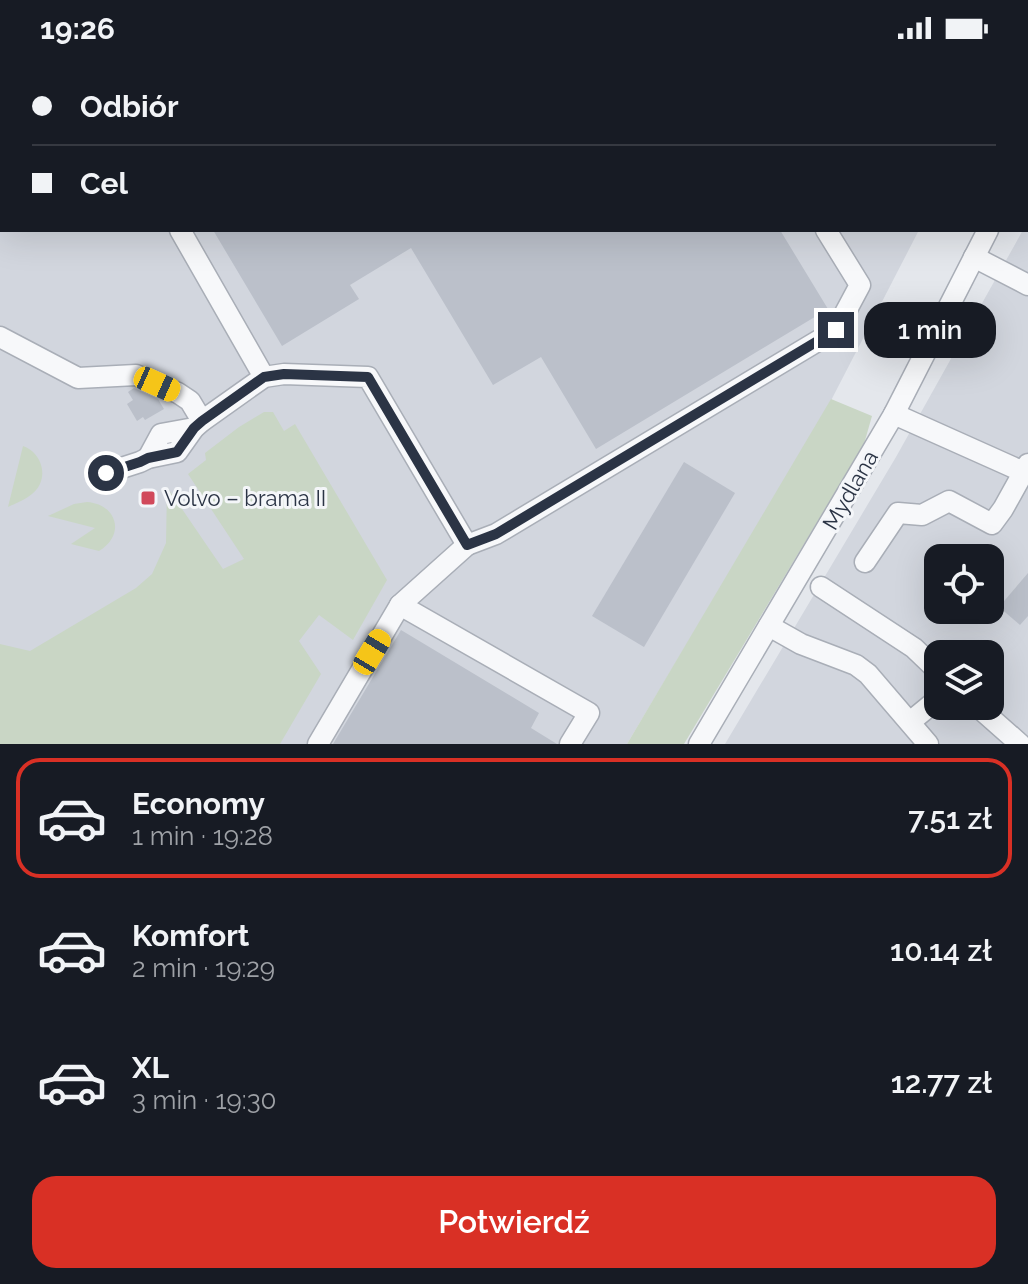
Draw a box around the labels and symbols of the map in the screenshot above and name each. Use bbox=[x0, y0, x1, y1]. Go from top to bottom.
callout: 1 min bbox=[864, 302, 996, 358]
route end bbox=[818, 312, 854, 348]
car bbox=[130, 363, 184, 405]
street label: Mydlana bbox=[817, 446, 883, 534]
route start bbox=[88, 455, 124, 491]
place label: Volvo – brama II bbox=[164, 485, 326, 511]
marker: Volvo – brama II bbox=[139, 489, 157, 507]
car bbox=[349, 625, 395, 679]

